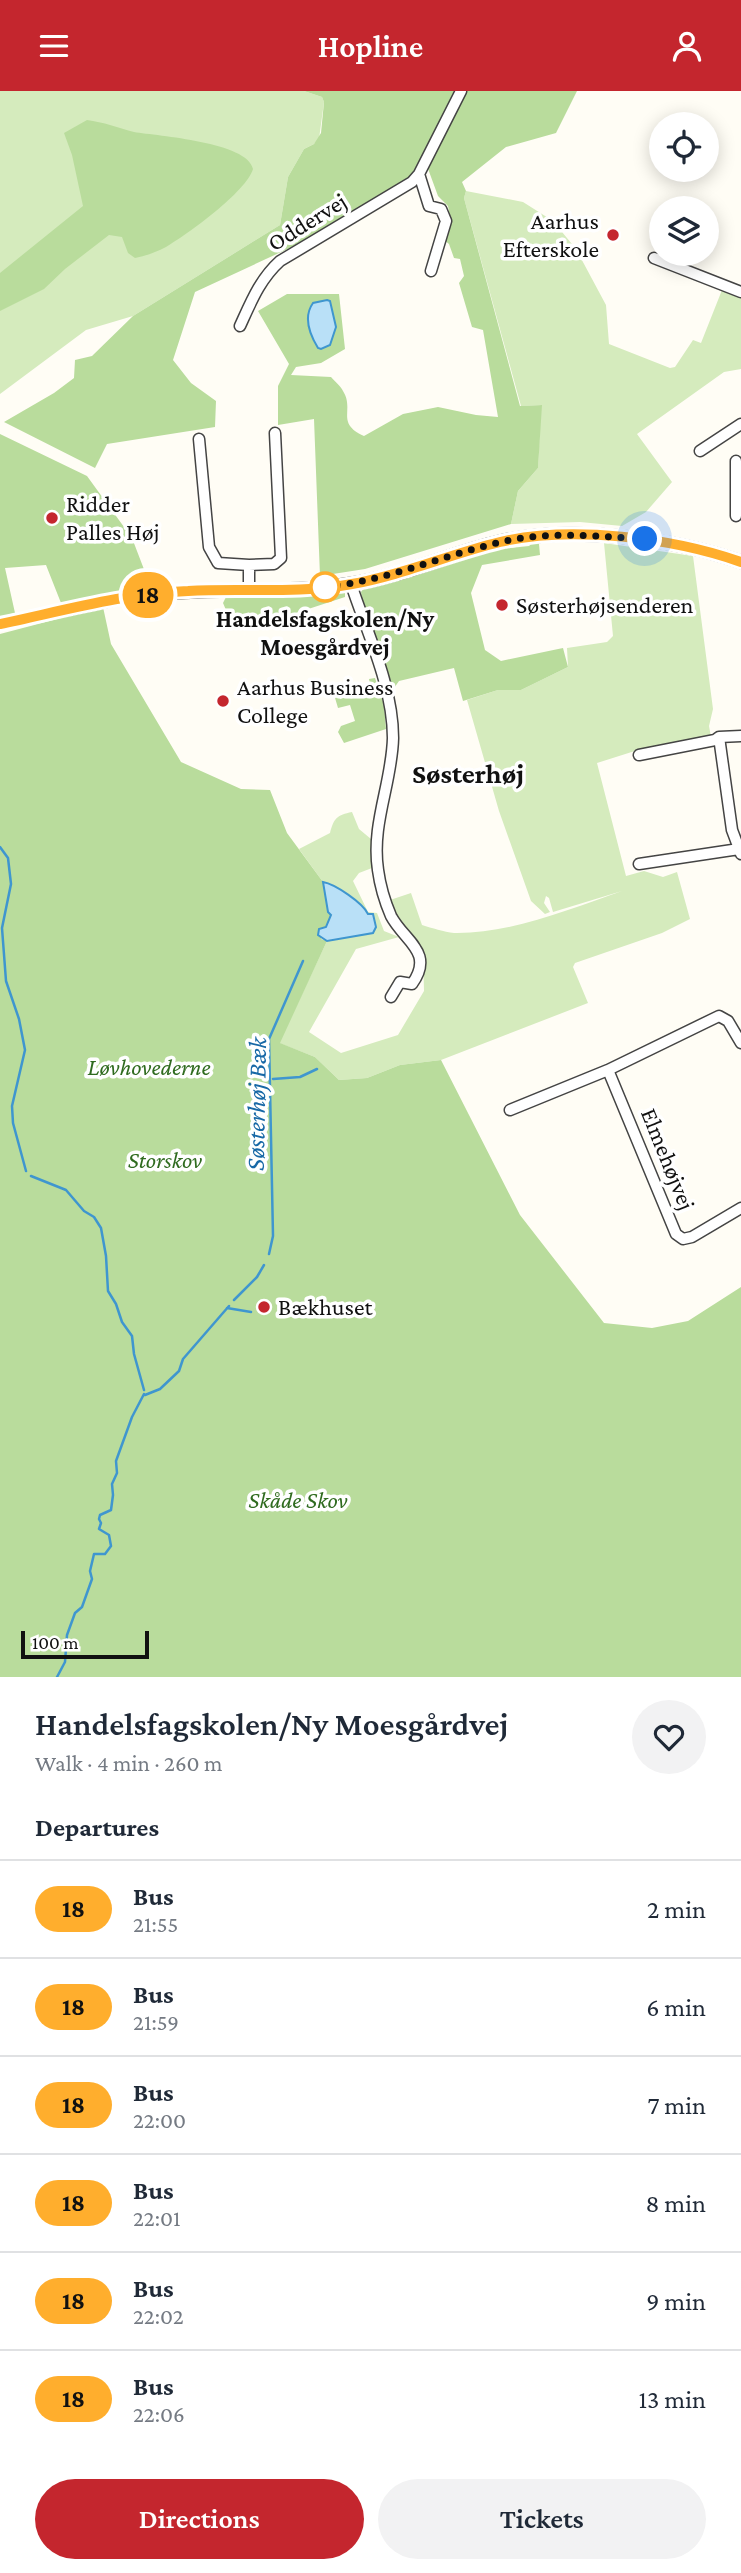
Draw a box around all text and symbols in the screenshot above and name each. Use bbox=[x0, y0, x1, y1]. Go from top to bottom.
icon: menu bbox=[35, 27, 73, 65]
icon: person bbox=[668, 27, 706, 65]
text: Hopline bbox=[318, 28, 423, 64]
map controls bbox=[649, 112, 719, 266]
button: locate bbox=[649, 112, 719, 182]
street label: Oddervej bbox=[262, 187, 351, 256]
button: layers bbox=[649, 196, 719, 266]
place label: Aarhus Efterskole bbox=[503, 207, 599, 262]
marker: Aarhus Efterskole bbox=[605, 227, 621, 243]
place label: Ridder Palles Høj bbox=[66, 490, 159, 545]
marker: Ridder Palles Høj bbox=[44, 510, 60, 526]
your location bbox=[627, 521, 662, 556]
line badge: 18 bbox=[116, 572, 180, 618]
marker: Handelsfagskolen/Ny Moesgårdvej bbox=[310, 572, 340, 602]
text: 18 bbox=[137, 581, 159, 608]
place label: Søsterhøjsenderen bbox=[516, 591, 694, 618]
marker: Søsterhøjsenderen bbox=[494, 597, 510, 613]
place label: Handelsfagskolen/Ny Moesgårdvej bbox=[216, 605, 434, 661]
place label: Aarhus Business College bbox=[237, 673, 394, 728]
marker: Aarhus Business College bbox=[215, 693, 231, 709]
district label: Søsterhøj bbox=[412, 758, 524, 789]
water label: Søsterhøj Bæk bbox=[241, 1035, 272, 1171]
park label: Løvhovederne bbox=[87, 1053, 211, 1080]
street label: Elmehøjvej bbox=[636, 1104, 701, 1214]
park label: Storskov bbox=[128, 1146, 202, 1173]
place label: Bækhuset bbox=[278, 1293, 374, 1320]
marker: Bækhuset bbox=[256, 1299, 272, 1315]
park label: Skåde Skov bbox=[248, 1486, 348, 1513]
scale bar bbox=[21, 1628, 149, 1660]
text: 100 m bbox=[32, 1632, 79, 1653]
button: heart bbox=[632, 1700, 706, 1774]
text: Handelsfagskolen/Ny Moesgårdvej bbox=[35, 1705, 508, 1742]
text: Walk · 4 min · 260 m bbox=[35, 1750, 222, 1776]
text: Departures bbox=[35, 1813, 159, 1842]
text: Bus bbox=[133, 1882, 174, 1911]
text: 18 bbox=[62, 1895, 85, 1922]
text: 2 min bbox=[647, 1895, 706, 1924]
text: 21:55 bbox=[133, 1911, 178, 1937]
text: Bus bbox=[133, 1980, 174, 2009]
text: 18 bbox=[62, 1993, 85, 2020]
text: 6 min bbox=[646, 1993, 706, 2022]
text: 21:59 bbox=[133, 2009, 179, 2035]
text: Bus bbox=[133, 2078, 174, 2107]
text: 18 bbox=[62, 2091, 85, 2118]
text: 7 min bbox=[647, 2091, 706, 2120]
text: 22:00 bbox=[133, 2107, 186, 2133]
text: Bus bbox=[133, 2176, 174, 2205]
text: 18 bbox=[62, 2189, 85, 2216]
text: 8 min bbox=[645, 2189, 706, 2218]
text: 22:01 bbox=[133, 2205, 181, 2231]
text: Bus bbox=[133, 2274, 174, 2303]
text: 18 bbox=[62, 2287, 85, 2314]
text: 9 min bbox=[646, 2287, 706, 2316]
text: 22:02 bbox=[133, 2303, 184, 2329]
text: Bus bbox=[133, 2372, 174, 2401]
text: 18 bbox=[62, 2385, 85, 2412]
text: 13 min bbox=[638, 2385, 706, 2414]
text: 22:06 bbox=[133, 2401, 185, 2427]
button: Directions bbox=[35, 2479, 364, 2559]
button: Tickets bbox=[378, 2479, 706, 2559]

